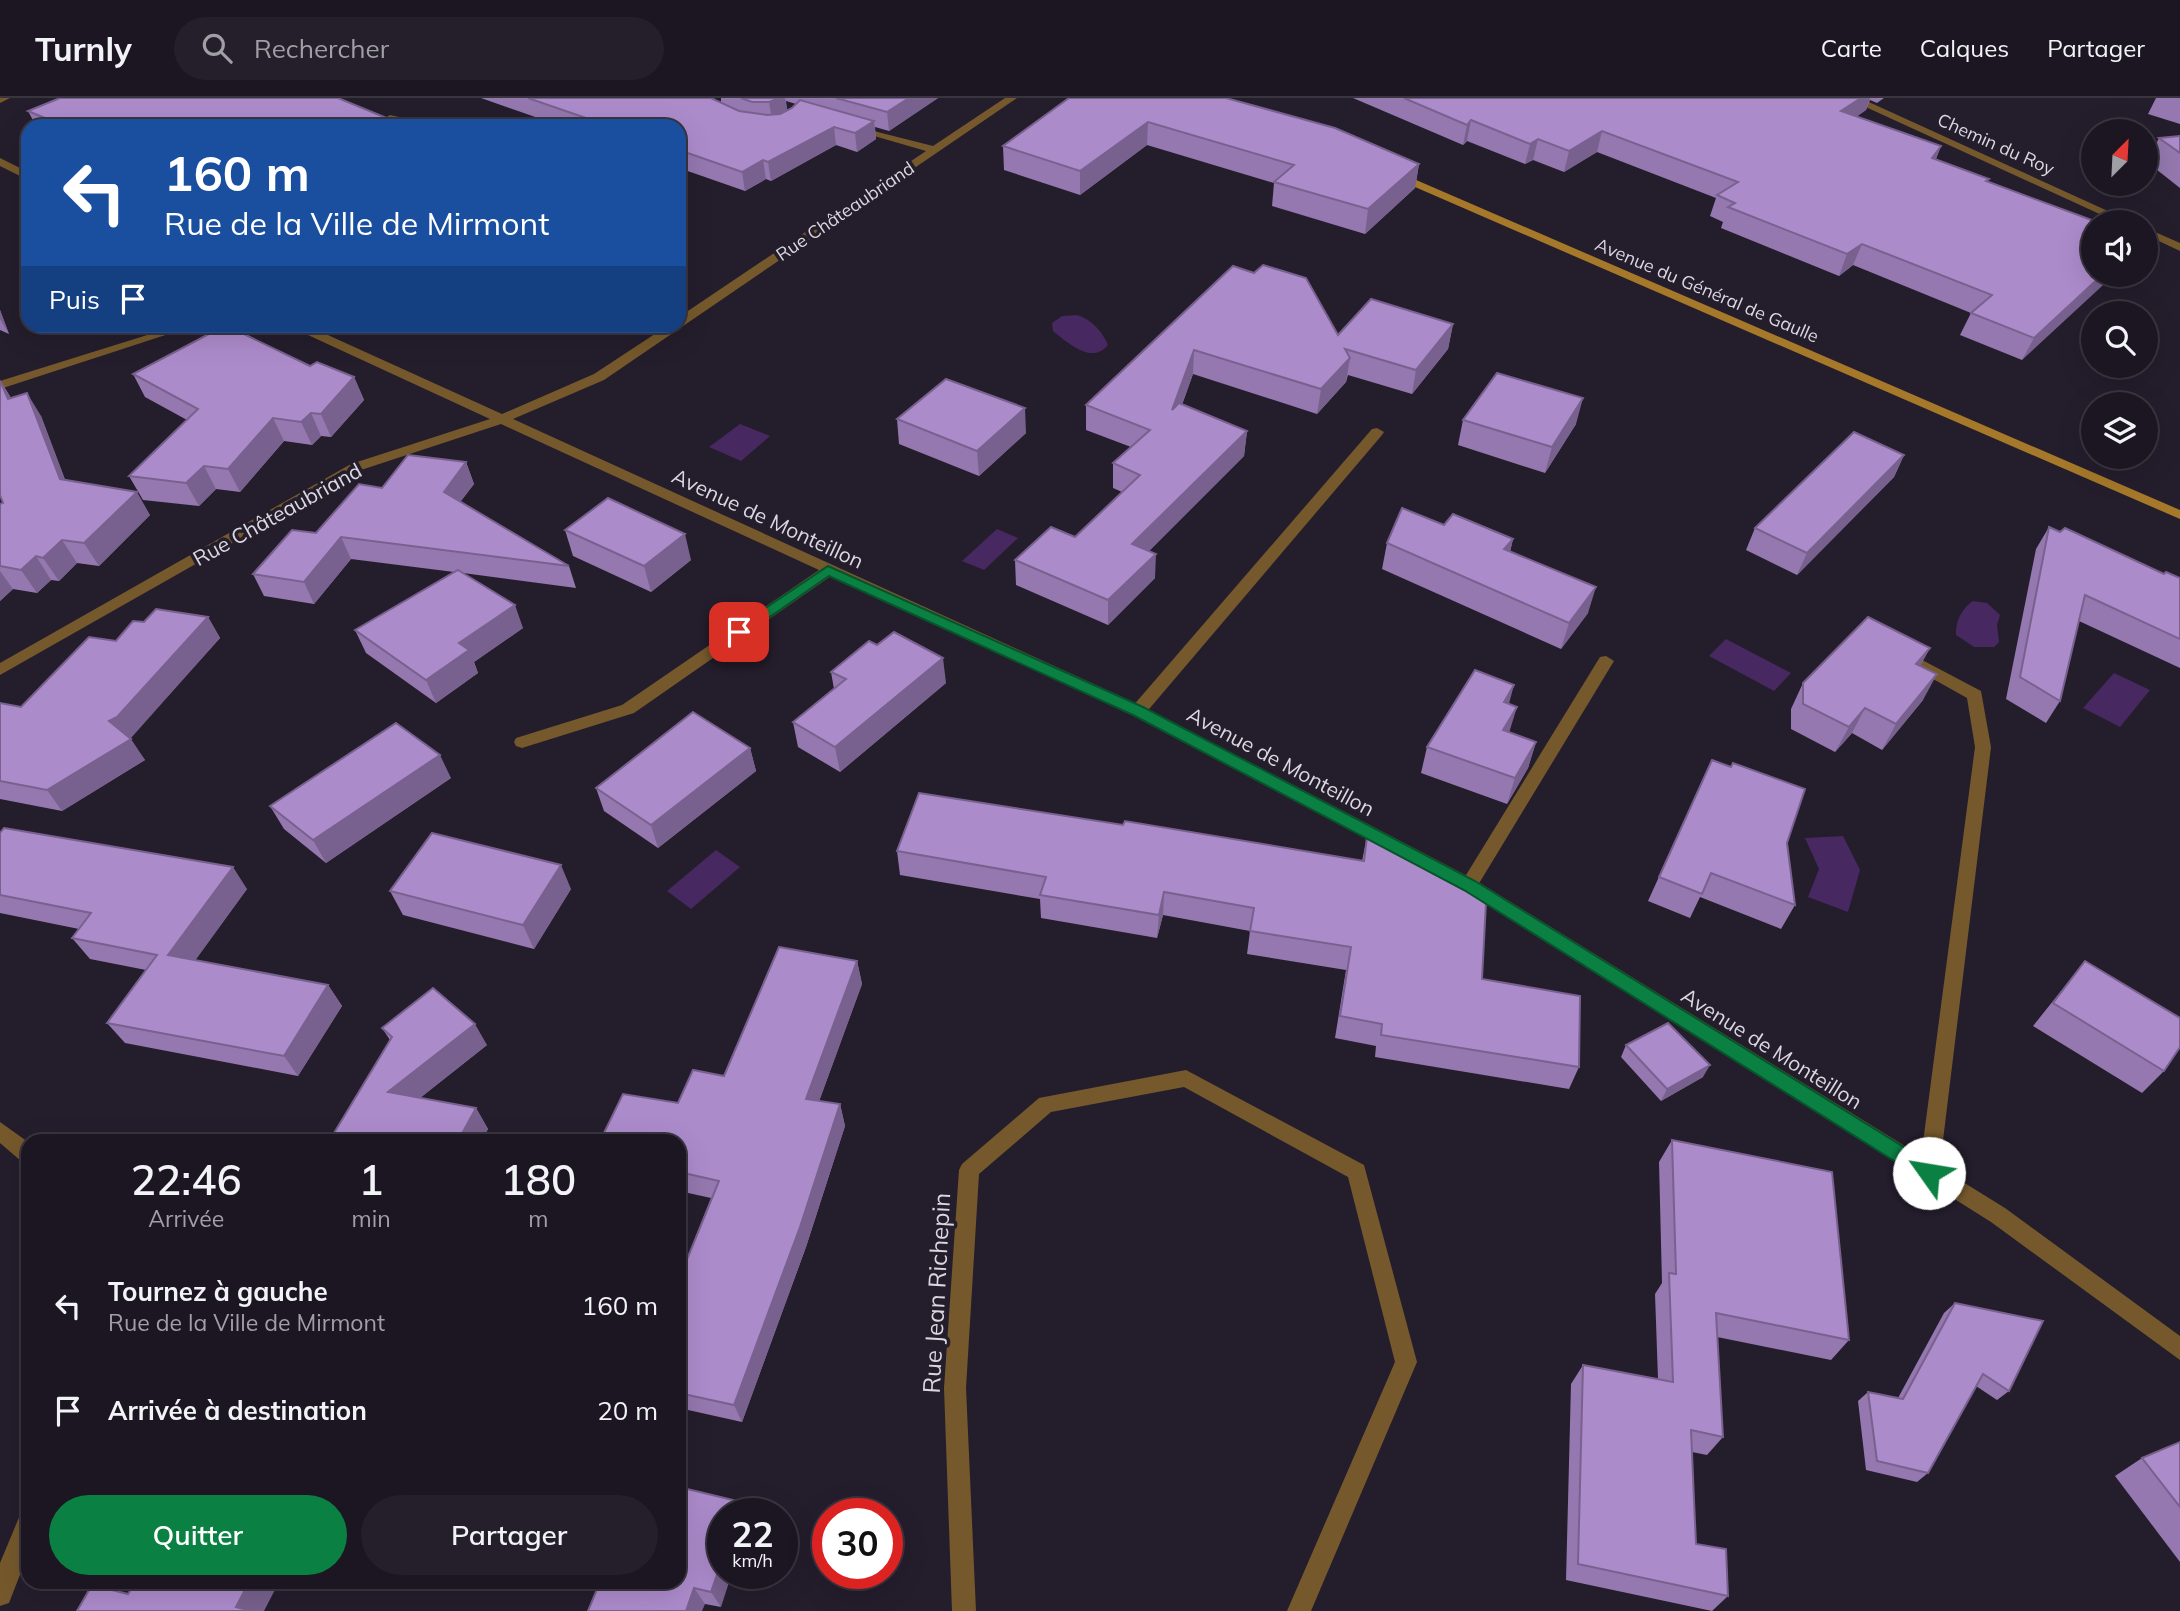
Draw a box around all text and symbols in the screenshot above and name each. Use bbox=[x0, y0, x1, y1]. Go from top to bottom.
search box bbox=[174, 17, 664, 80]
text: Turnly bbox=[35, 28, 132, 69]
icon: search bbox=[198, 29, 236, 67]
text: Rechercher bbox=[254, 32, 389, 65]
text: Carte bbox=[1821, 33, 1882, 63]
text: Calques bbox=[1920, 33, 2009, 63]
text: Partager bbox=[2047, 33, 2145, 63]
street label: Chemin du Roy bbox=[1934, 108, 2059, 180]
north arrow bbox=[2081, 119, 2158, 196]
map controls bbox=[2081, 119, 2158, 469]
text: 160 m bbox=[164, 142, 310, 203]
icon: left bbox=[49, 147, 140, 238]
street label: Rue Châteaubriand bbox=[771, 156, 919, 266]
text: Rue de la Ville de Mirmont bbox=[164, 203, 549, 243]
button: sound bbox=[2081, 210, 2158, 287]
street label: Avenue du Général de Gaulle bbox=[1592, 232, 1822, 348]
icon: arrive bbox=[114, 280, 152, 318]
text: Puis bbox=[49, 283, 100, 316]
button: search bbox=[2081, 301, 2158, 378]
button: layers bbox=[2081, 392, 2158, 469]
street label: Rue Châteaubriand bbox=[188, 457, 366, 571]
street label: Avenue de Monteillon bbox=[668, 462, 868, 574]
pin bbox=[709, 602, 769, 662]
icon: arrive bbox=[720, 613, 758, 651]
street label: Avenue de Monteillon bbox=[1183, 701, 1379, 821]
street label: Avenue de Monteillon bbox=[1677, 982, 1867, 1114]
position arrow bbox=[1892, 1136, 1966, 1210]
text: 22:46 bbox=[131, 1153, 242, 1206]
text: 1 bbox=[358, 1153, 384, 1206]
text: 180 bbox=[501, 1153, 576, 1206]
street label: Rue Jean Richepin bbox=[916, 1192, 956, 1394]
text: Arrivée bbox=[148, 1204, 224, 1233]
text: min bbox=[351, 1204, 391, 1233]
text: m bbox=[528, 1204, 548, 1233]
text: Tournez à gauche bbox=[108, 1275, 328, 1308]
icon: left bbox=[49, 1287, 87, 1325]
text: 160 m bbox=[582, 1289, 658, 1322]
text: Rue de la Ville de Mirmont bbox=[108, 1308, 385, 1337]
icon: arrive bbox=[49, 1392, 87, 1430]
text: Arrivée à destination bbox=[108, 1394, 367, 1427]
text: 20 m bbox=[597, 1394, 658, 1427]
button: Quitter bbox=[49, 1495, 347, 1575]
button: Partager bbox=[361, 1495, 658, 1575]
speed limit sign: 30 bbox=[812, 1498, 903, 1589]
text: 22 bbox=[731, 1512, 774, 1556]
text: km/h bbox=[732, 1549, 773, 1572]

